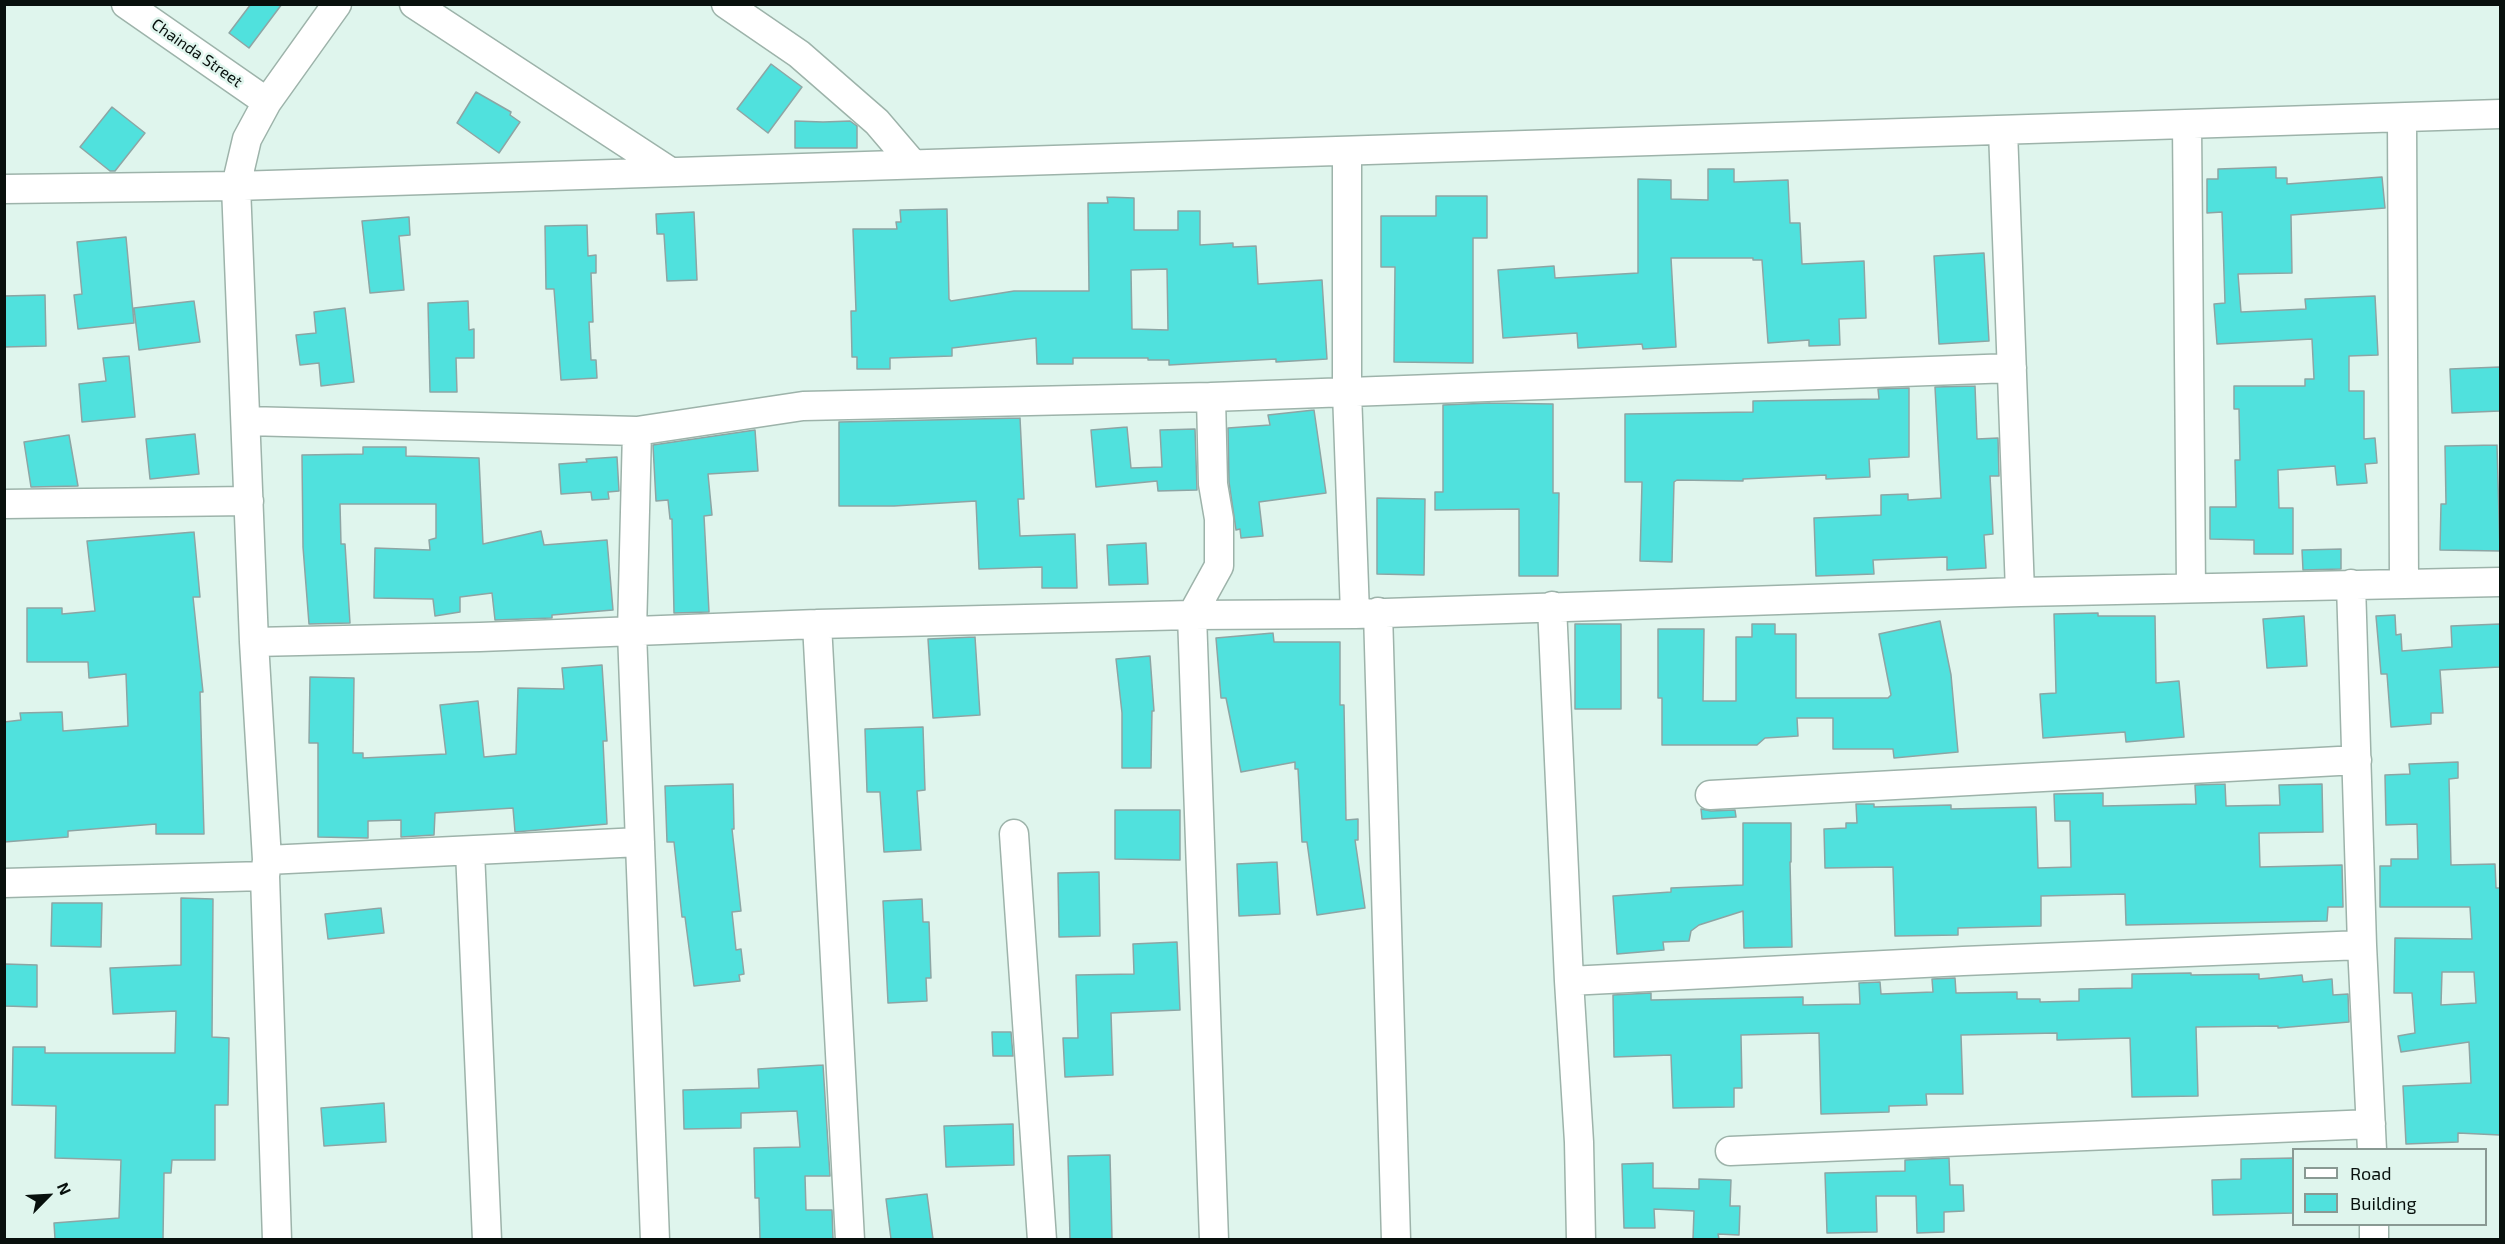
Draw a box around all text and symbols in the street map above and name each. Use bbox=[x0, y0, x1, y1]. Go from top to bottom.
street label: Chainda Street bbox=[148, 15, 246, 91]
legend bbox=[2292, 1148, 2487, 1226]
text: Road bbox=[2350, 1162, 2391, 1184]
north arrow bbox=[18, 1166, 78, 1226]
text: N bbox=[54, 1179, 76, 1198]
text: Building bbox=[2350, 1192, 2417, 1214]

